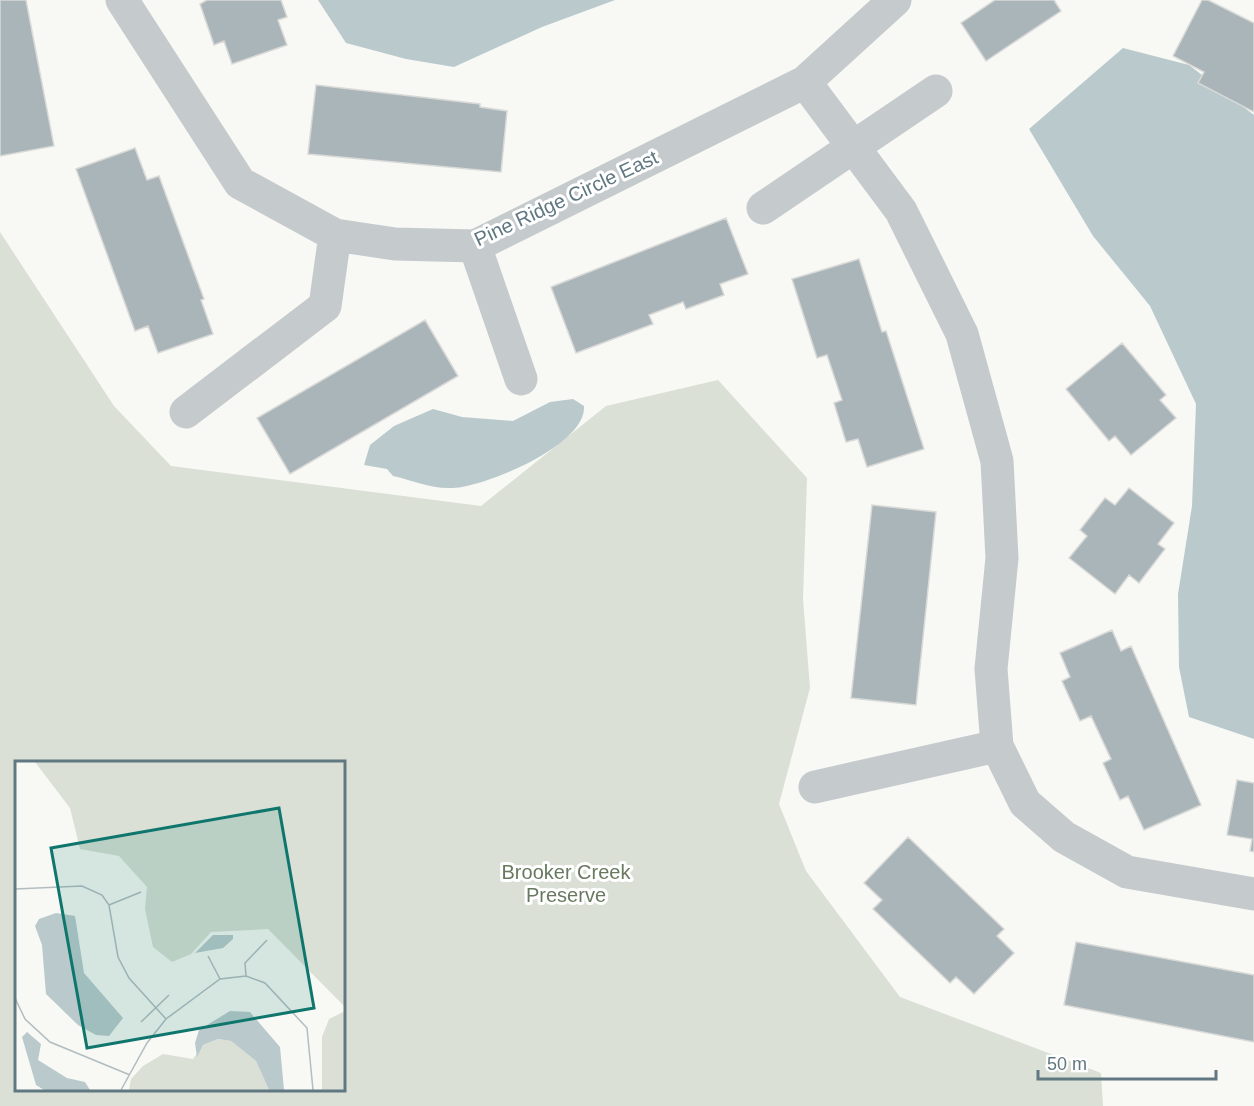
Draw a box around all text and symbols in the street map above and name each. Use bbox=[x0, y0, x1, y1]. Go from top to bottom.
street label: Pine Ridge Circle East bbox=[471, 146, 662, 250]
inset map bbox=[15, 761, 345, 1091]
park label: Brooker Creek Preserve bbox=[502, 861, 631, 906]
scale bar bbox=[1038, 1043, 1216, 1081]
text: 50 m bbox=[1047, 1054, 1087, 1074]

